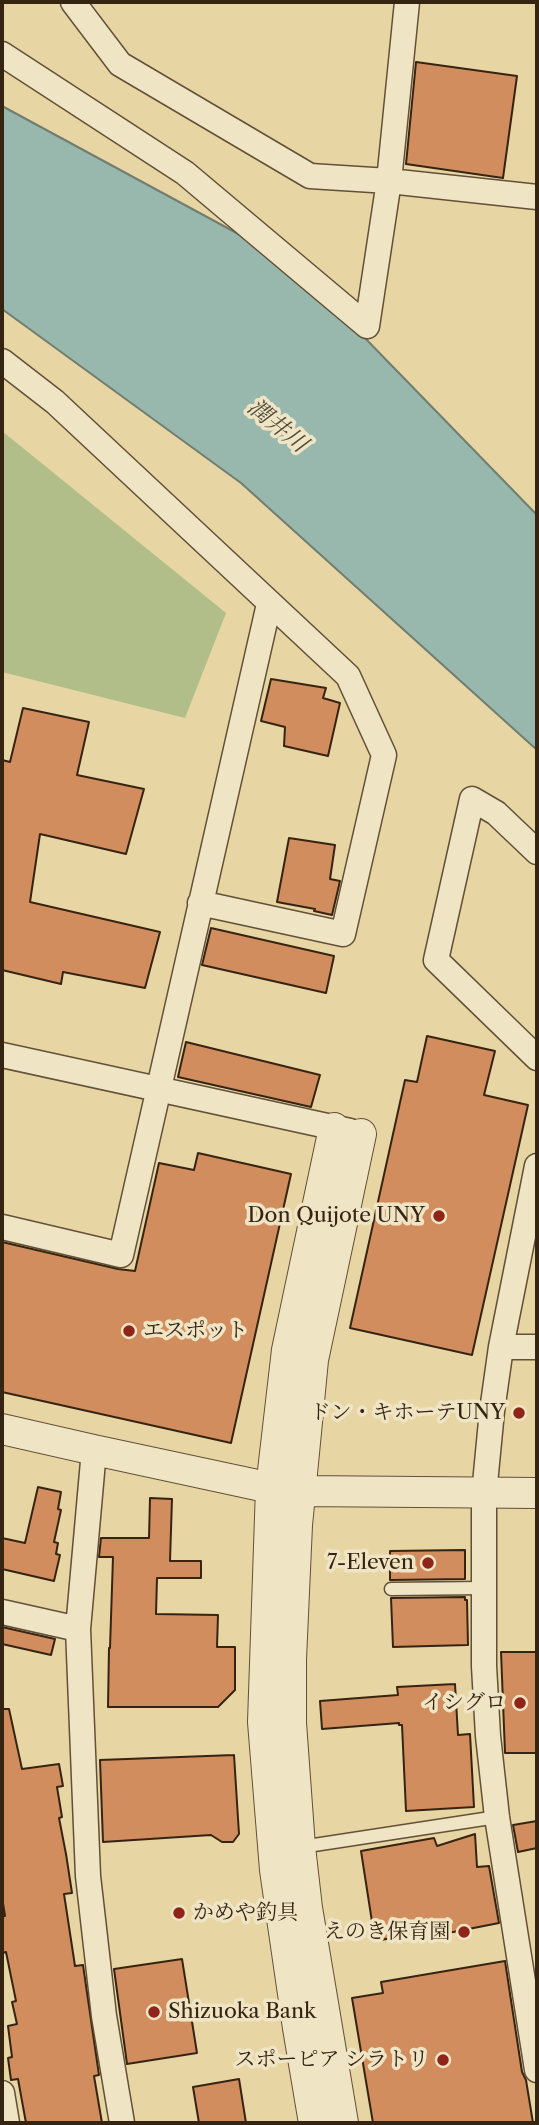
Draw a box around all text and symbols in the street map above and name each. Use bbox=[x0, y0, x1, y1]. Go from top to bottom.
water label: 潤井川 bbox=[242, 394, 312, 458]
place label: Don Quijote UNY bbox=[248, 1203, 425, 1229]
marker: Don Quijote UNY bbox=[431, 1208, 447, 1224]
place label: エスポット bbox=[143, 1318, 248, 1344]
marker: エスポット bbox=[121, 1323, 137, 1339]
place label: ドン・キホーテUNY bbox=[310, 1400, 505, 1426]
marker: ドン・キホーテUNY bbox=[511, 1405, 527, 1421]
place label: 7-Eleven bbox=[327, 1550, 414, 1576]
marker: 7-Eleven bbox=[420, 1555, 436, 1571]
place label: イシグロ bbox=[422, 1690, 506, 1716]
marker: イシグロ bbox=[512, 1695, 528, 1711]
place label: かめや釣具 bbox=[193, 1900, 298, 1926]
marker: かめや釣具 bbox=[171, 1905, 187, 1921]
place label: えのき保育園 bbox=[324, 1919, 450, 1945]
marker: えのき保育園 bbox=[456, 1924, 472, 1940]
place label: Shizuoka Bank bbox=[168, 1999, 316, 2025]
marker: Shizuoka Bank bbox=[146, 2004, 162, 2020]
place label: スポーピア シラトリ bbox=[234, 2047, 429, 2073]
marker: スポーピア シラトリ bbox=[435, 2052, 451, 2068]

